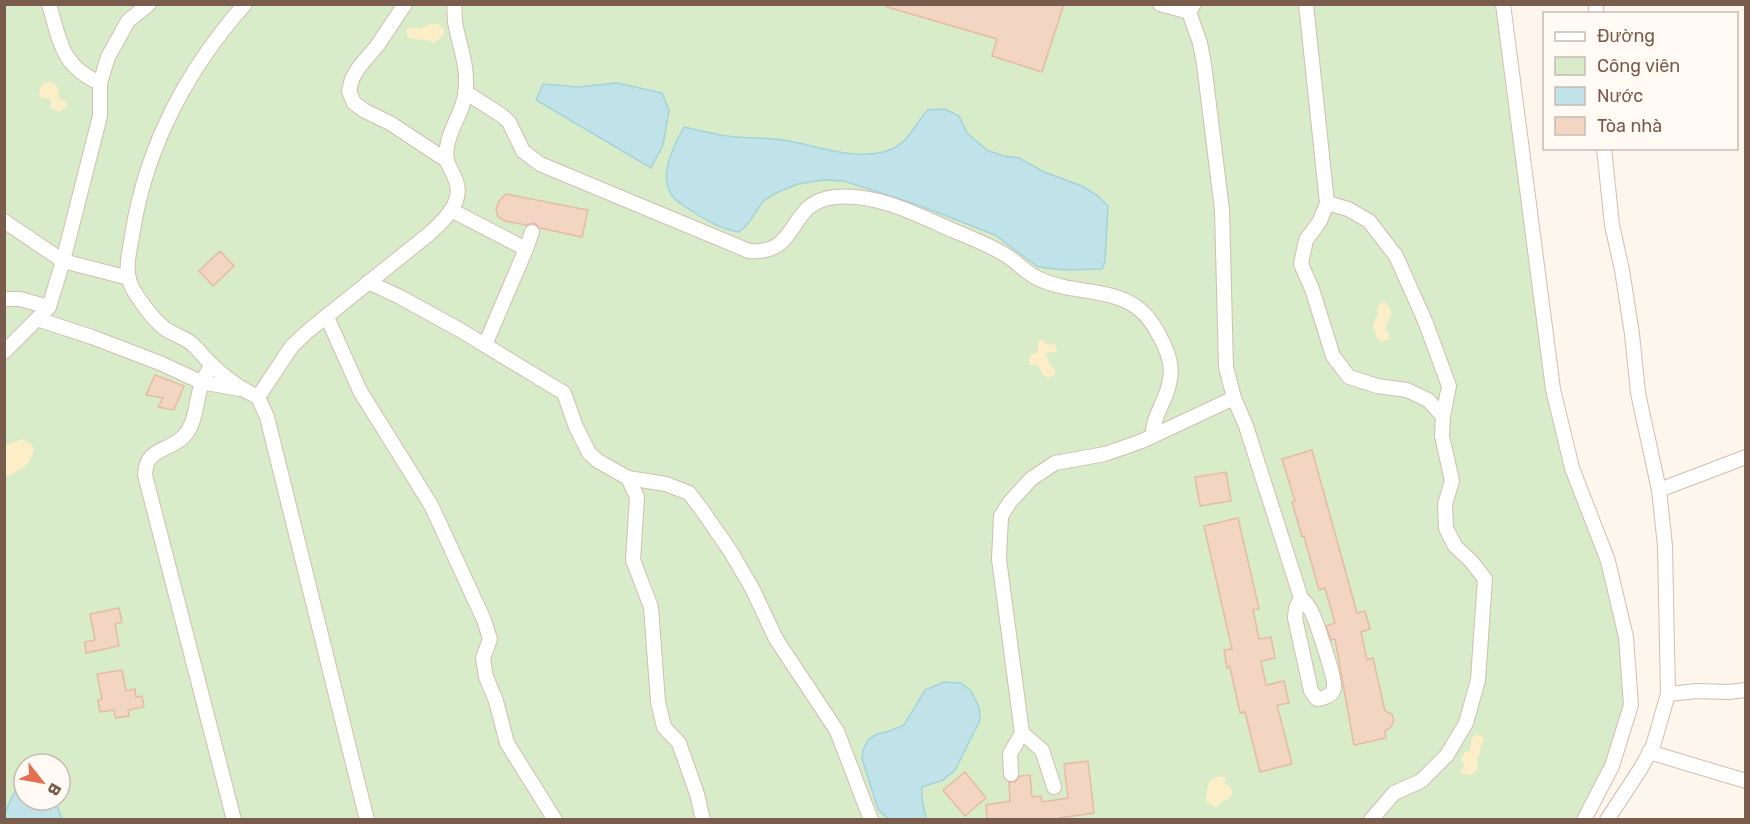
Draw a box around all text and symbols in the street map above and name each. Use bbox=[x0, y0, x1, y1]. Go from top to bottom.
legend bbox=[1543, 12, 1738, 150]
text: Đường bbox=[1597, 25, 1655, 47]
text: Công viên bbox=[1597, 55, 1680, 77]
text: Nước bbox=[1597, 85, 1643, 107]
text: Tòa nhà bbox=[1597, 115, 1662, 137]
north arrow bbox=[12, 752, 72, 812]
text: B bbox=[43, 780, 65, 799]

